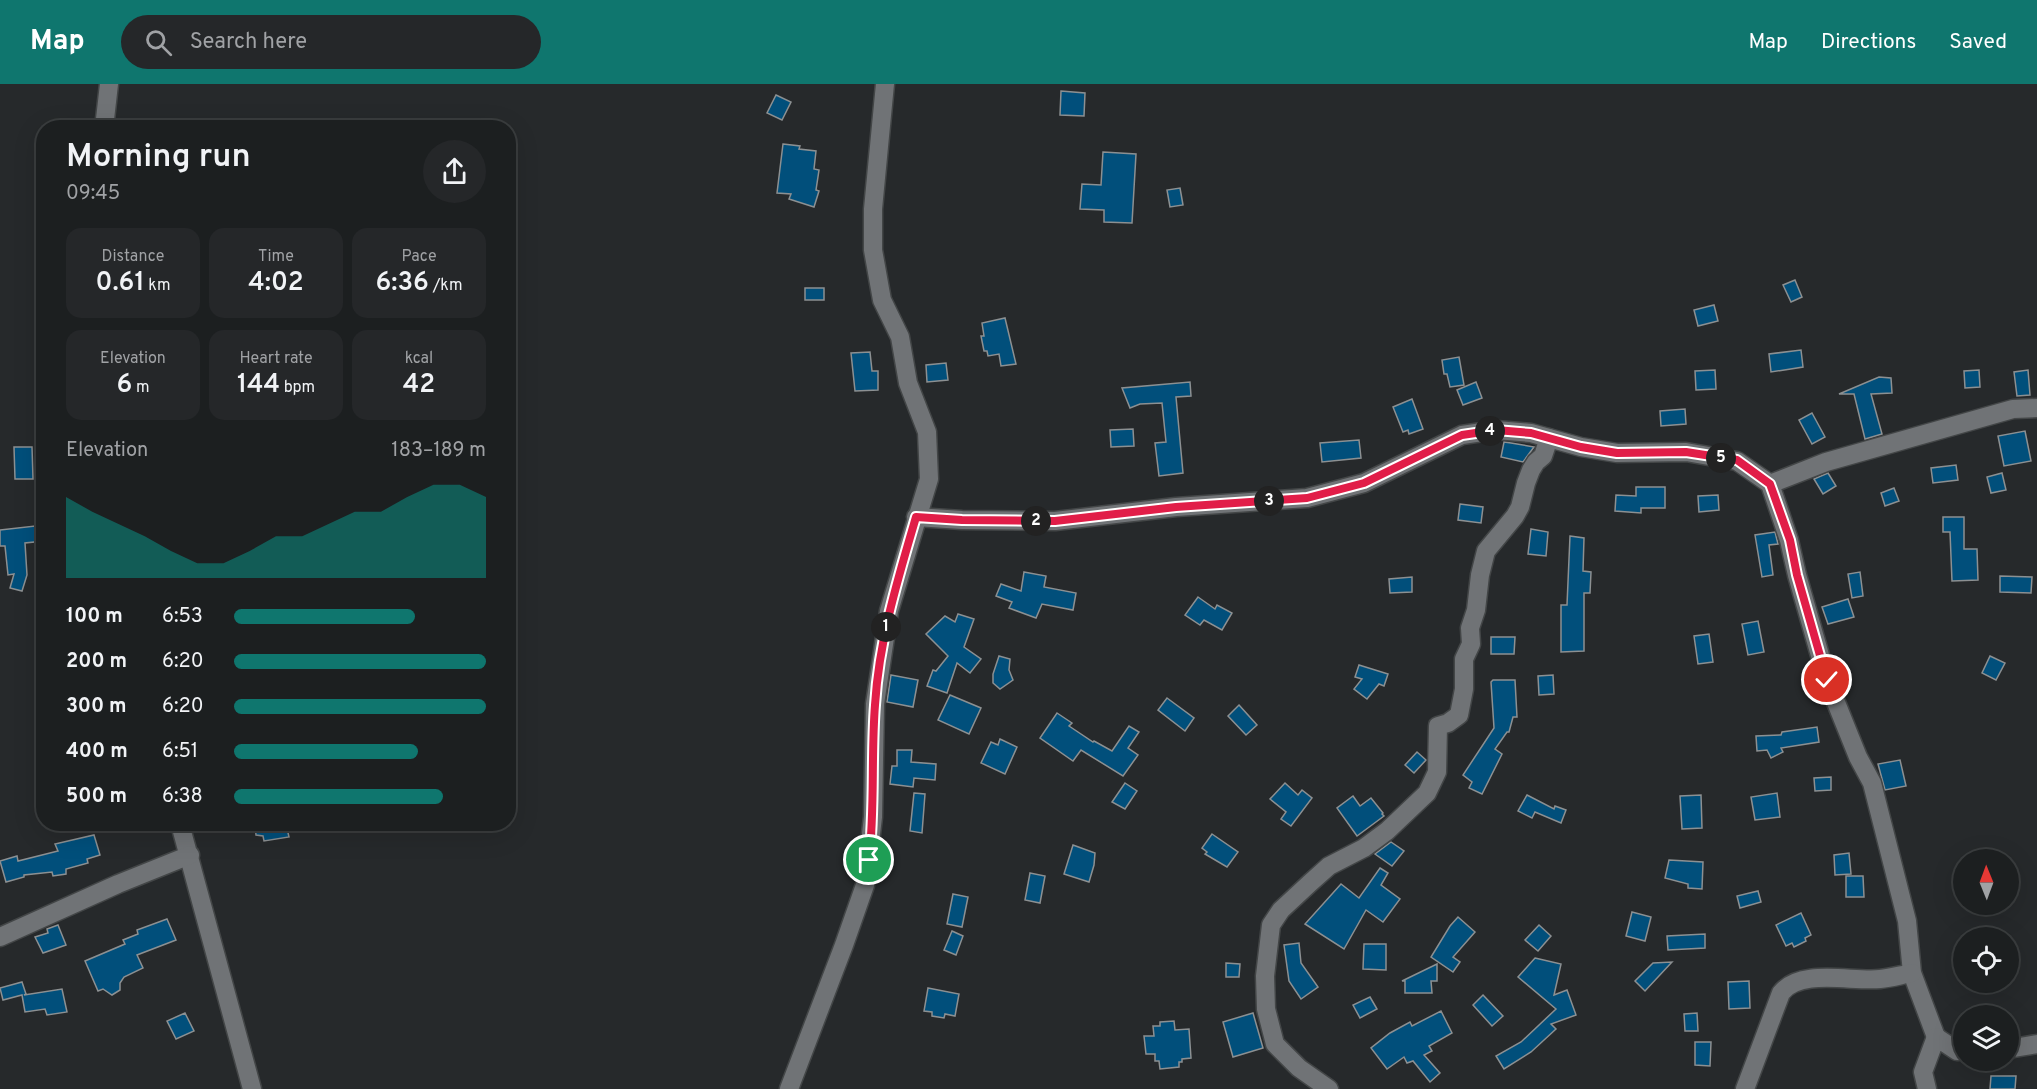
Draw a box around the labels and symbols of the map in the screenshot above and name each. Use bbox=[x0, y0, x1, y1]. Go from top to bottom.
pin: 4 bbox=[1475, 416, 1505, 446]
pin: 5 bbox=[1706, 443, 1736, 473]
pin: 3 bbox=[1254, 486, 1284, 516]
pin: 2 bbox=[1021, 506, 1051, 536]
pin: 1 bbox=[871, 612, 901, 642]
pin bbox=[1801, 654, 1852, 705]
pin bbox=[843, 834, 894, 885]
north arrow bbox=[1953, 849, 2019, 915]

